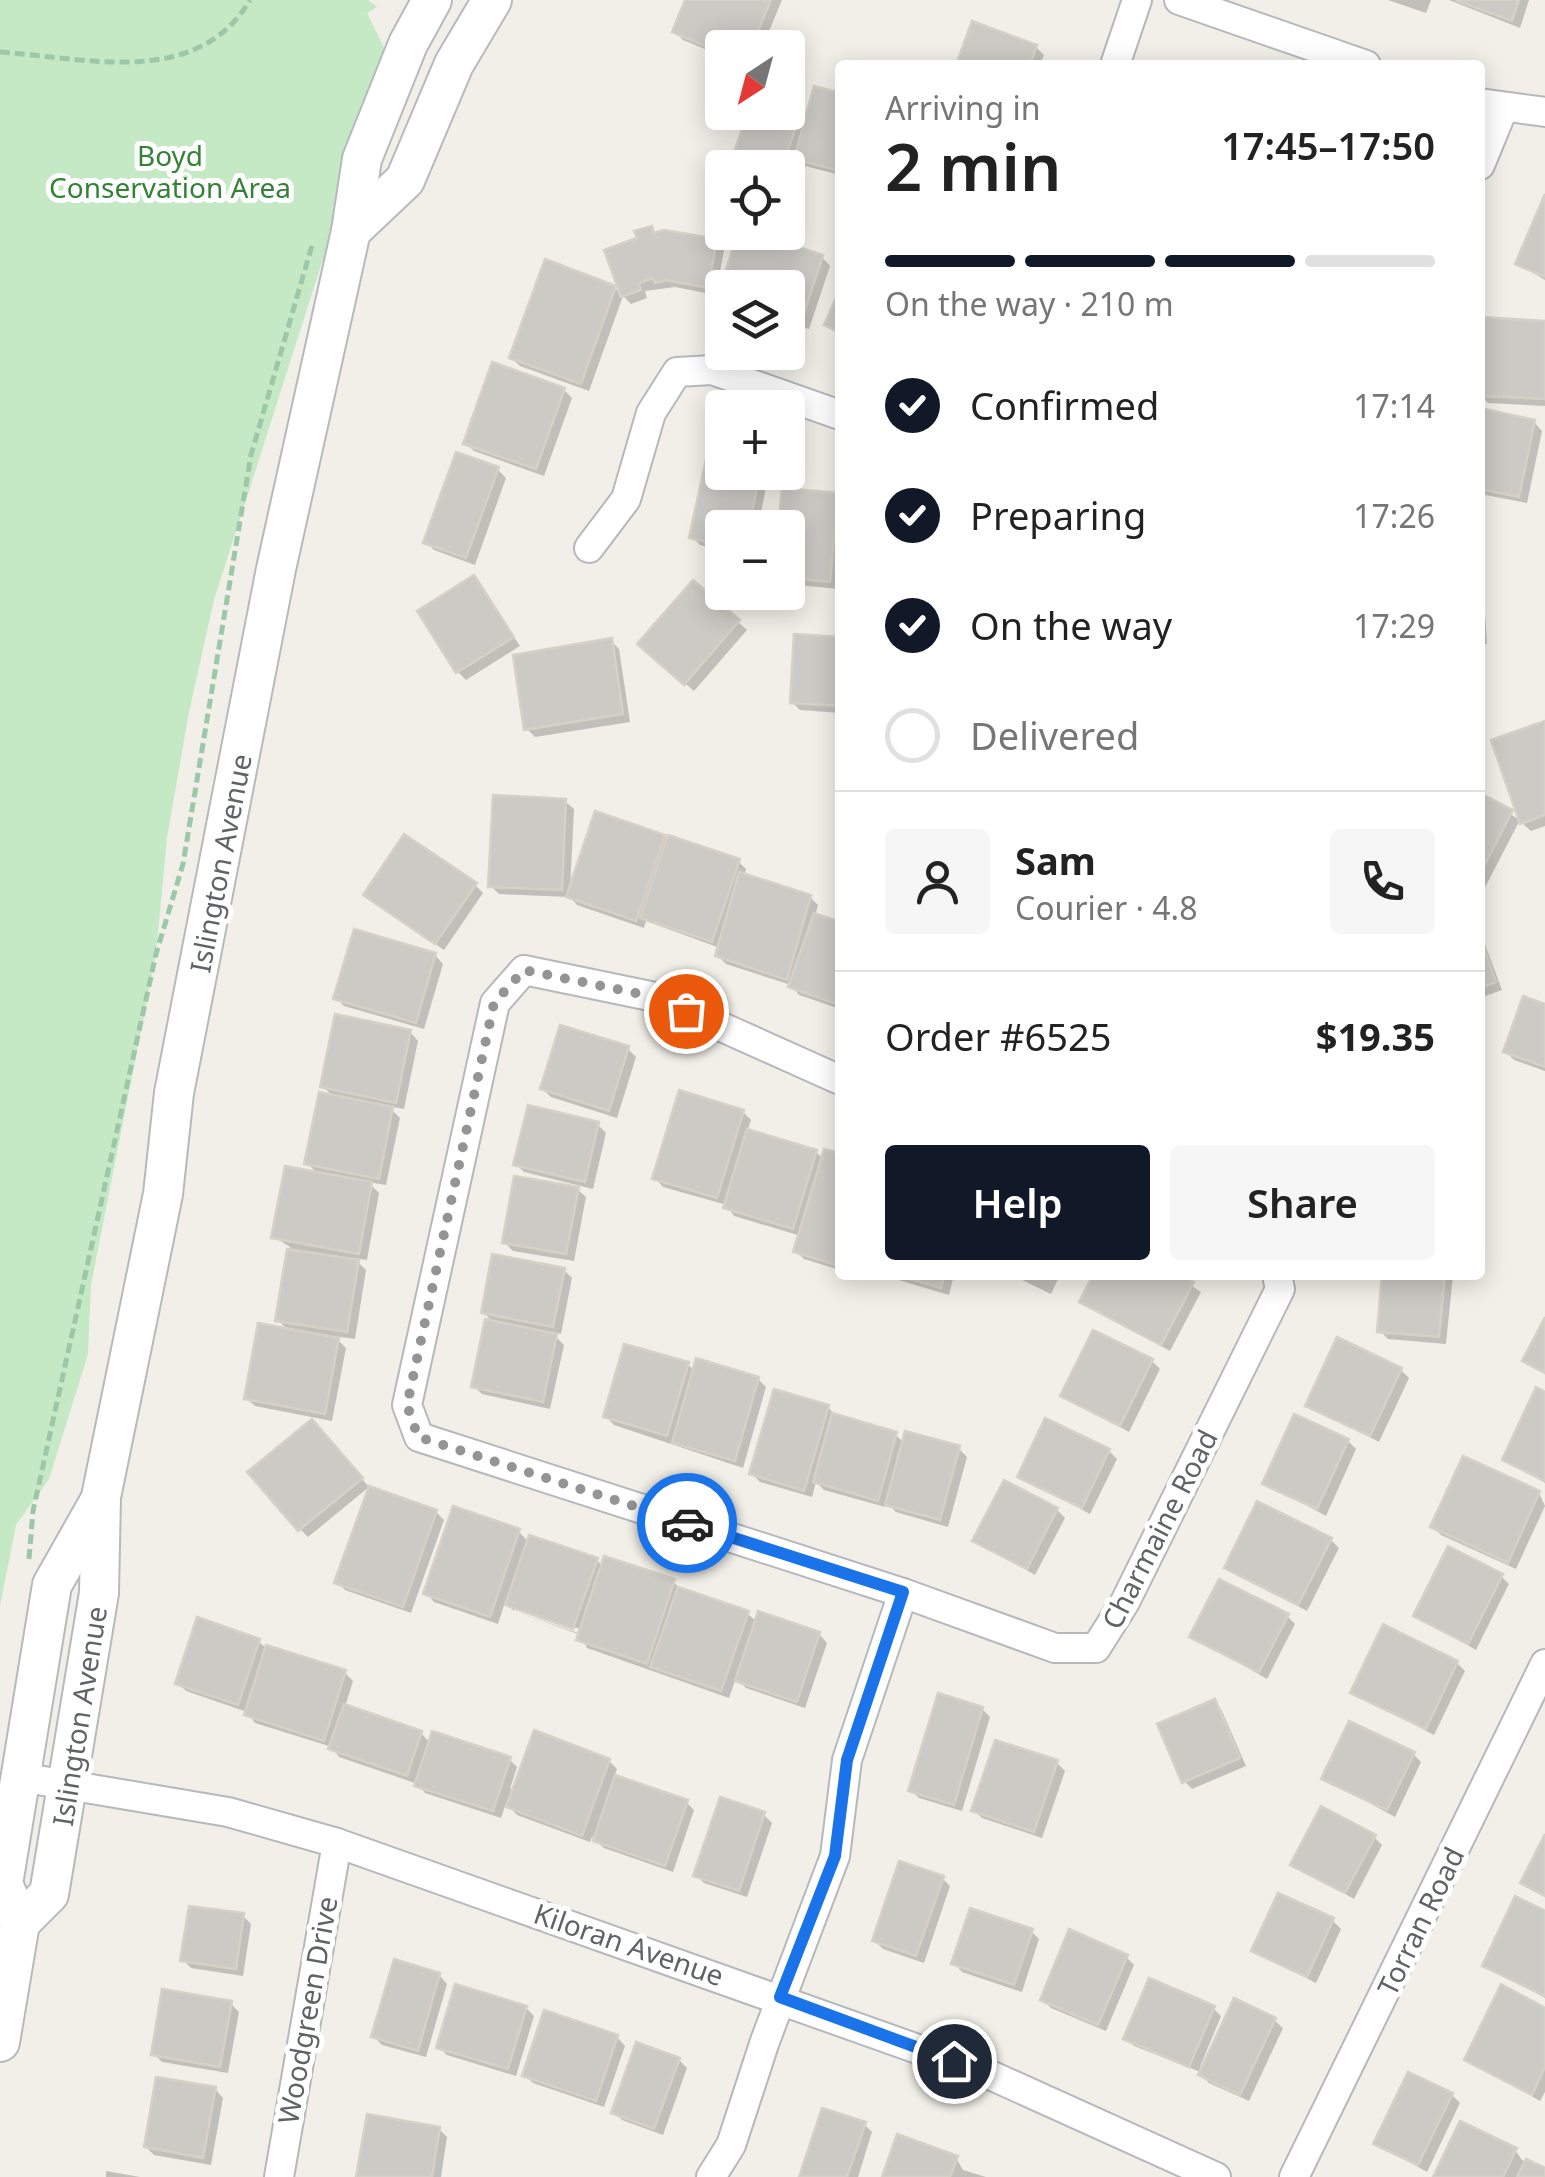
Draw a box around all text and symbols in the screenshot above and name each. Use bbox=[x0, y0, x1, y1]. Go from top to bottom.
north arrow bbox=[705, 30, 805, 130]
map controls bbox=[705, 30, 805, 610]
text: Arriving in bbox=[885, 86, 1040, 129]
text: 17:45–17:50 bbox=[1221, 119, 1435, 171]
text: 2 min bbox=[885, 122, 1061, 210]
park label: Boyd Conservation Area bbox=[49, 136, 291, 206]
button: locate bbox=[705, 150, 805, 250]
button: layers bbox=[705, 270, 805, 370]
text: On the way · 210 m bbox=[885, 282, 1174, 325]
icon: check bbox=[885, 378, 940, 433]
text: Confirmed bbox=[970, 379, 1159, 431]
text: 17:14 bbox=[1353, 384, 1435, 427]
button: + bbox=[705, 390, 805, 490]
icon: check bbox=[885, 488, 940, 543]
text: Preparing bbox=[970, 489, 1146, 541]
text: 17:26 bbox=[1353, 494, 1435, 537]
button: − bbox=[705, 510, 805, 610]
icon: check bbox=[885, 598, 940, 653]
text: On the way bbox=[970, 599, 1172, 651]
text: 17:29 bbox=[1353, 604, 1435, 647]
text: Delivered bbox=[970, 709, 1139, 761]
street label: Islington Avenue bbox=[180, 750, 260, 976]
button: person bbox=[885, 829, 990, 934]
button: phone bbox=[1330, 829, 1435, 934]
text: Sam bbox=[1015, 834, 1096, 886]
text: Courier · 4.8 bbox=[1015, 886, 1198, 929]
pin bbox=[644, 969, 729, 1054]
icon: bag bbox=[659, 984, 714, 1039]
text: Order #6525 bbox=[885, 1010, 1111, 1062]
text: $19.35 bbox=[1316, 1010, 1435, 1062]
button: Help bbox=[885, 1145, 1150, 1260]
button: Share bbox=[1170, 1145, 1435, 1260]
street label: Charmaine Road bbox=[1092, 1423, 1226, 1635]
courier bbox=[637, 1473, 737, 1573]
icon: car bbox=[660, 1496, 715, 1551]
street label: Islington Avenue bbox=[43, 1603, 115, 1829]
street label: Torran Road bbox=[1368, 1840, 1472, 2002]
street label: Woodgreen Drive bbox=[268, 1893, 346, 2127]
street label: Kiloran Avenue bbox=[529, 1894, 729, 1994]
pin bbox=[912, 2019, 997, 2104]
icon: home bbox=[927, 2034, 982, 2089]

